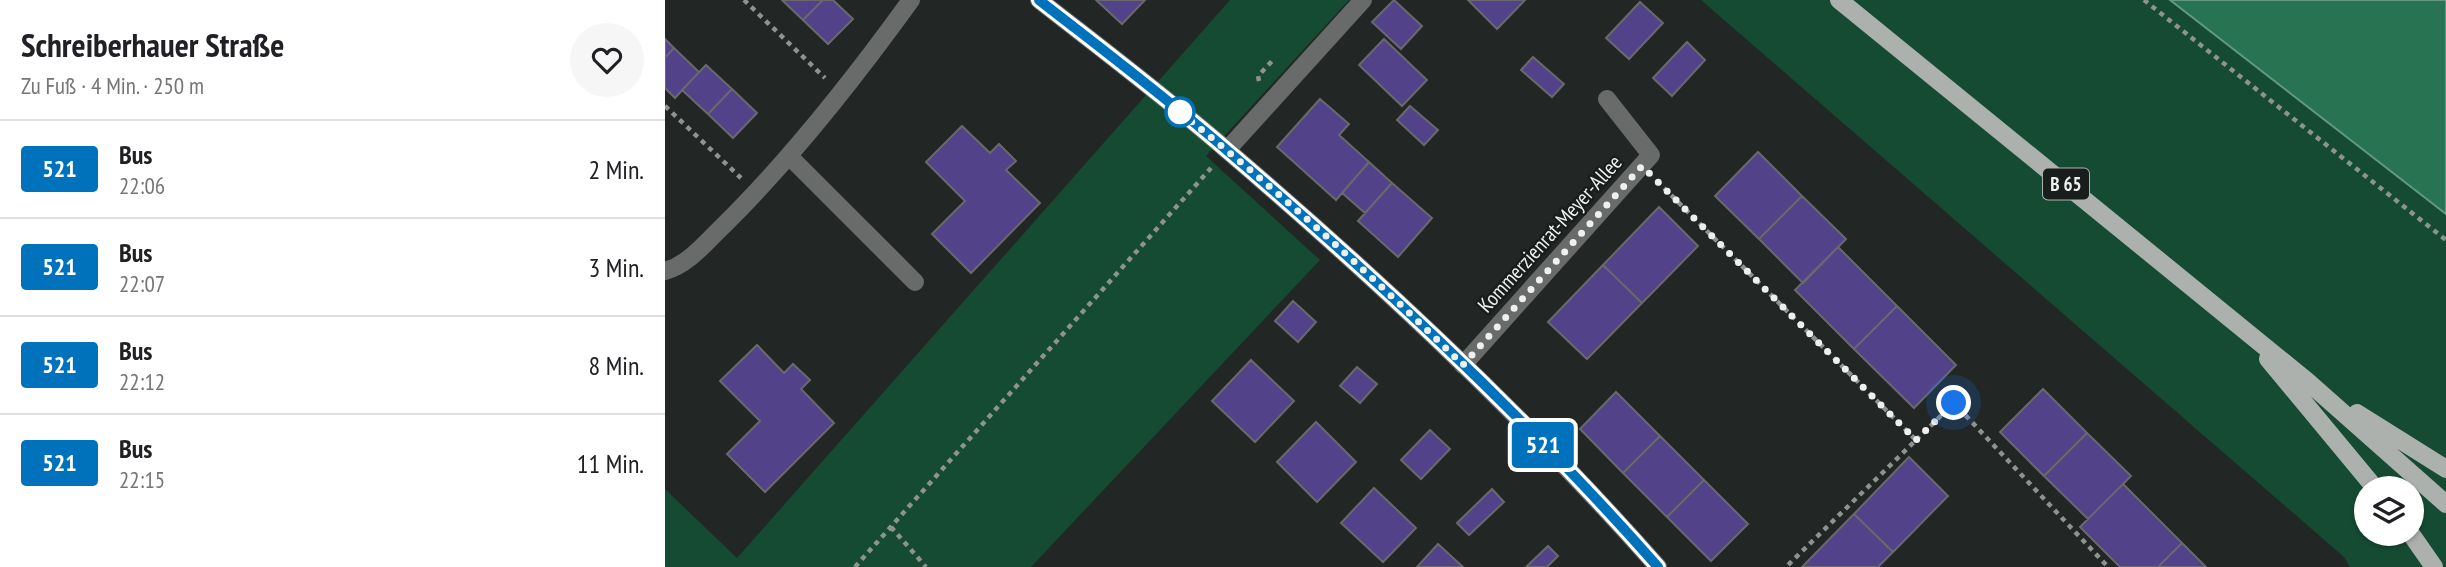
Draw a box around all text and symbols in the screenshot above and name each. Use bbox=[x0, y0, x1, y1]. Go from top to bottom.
text: Schreiberhauer Straße bbox=[21, 23, 284, 66]
button: heart bbox=[570, 23, 644, 97]
text: Zu Fuß · 4 Min. · 250 m bbox=[21, 71, 204, 100]
unlabelled marker bbox=[1165, 97, 1195, 127]
text: Bus bbox=[119, 138, 152, 171]
street label: Kommerzienrat-Meyer-Allee bbox=[1472, 149, 1628, 318]
text: 521 bbox=[42, 153, 77, 184]
text: 2 Min. bbox=[589, 153, 644, 186]
road number: B 65 bbox=[2043, 168, 2089, 200]
text: 22:06 bbox=[119, 171, 165, 200]
text: Bus bbox=[119, 236, 152, 269]
text: 521 bbox=[42, 251, 77, 282]
text: 3 Min. bbox=[589, 251, 644, 284]
text: 22:07 bbox=[119, 269, 165, 298]
text: Bus bbox=[119, 334, 152, 367]
text: 521 bbox=[42, 349, 77, 380]
text: 8 Min. bbox=[589, 349, 644, 382]
text: 22:12 bbox=[119, 367, 165, 396]
your location bbox=[1936, 385, 1971, 420]
line badge: 521 bbox=[1503, 422, 1583, 468]
text: 521 bbox=[1526, 429, 1560, 460]
text: Bus bbox=[119, 432, 152, 465]
text: 521 bbox=[42, 447, 77, 478]
text: 11 Min. bbox=[577, 447, 644, 480]
text: 22:15 bbox=[119, 465, 165, 494]
map controls bbox=[2354, 476, 2424, 546]
button: layers bbox=[2354, 476, 2424, 546]

